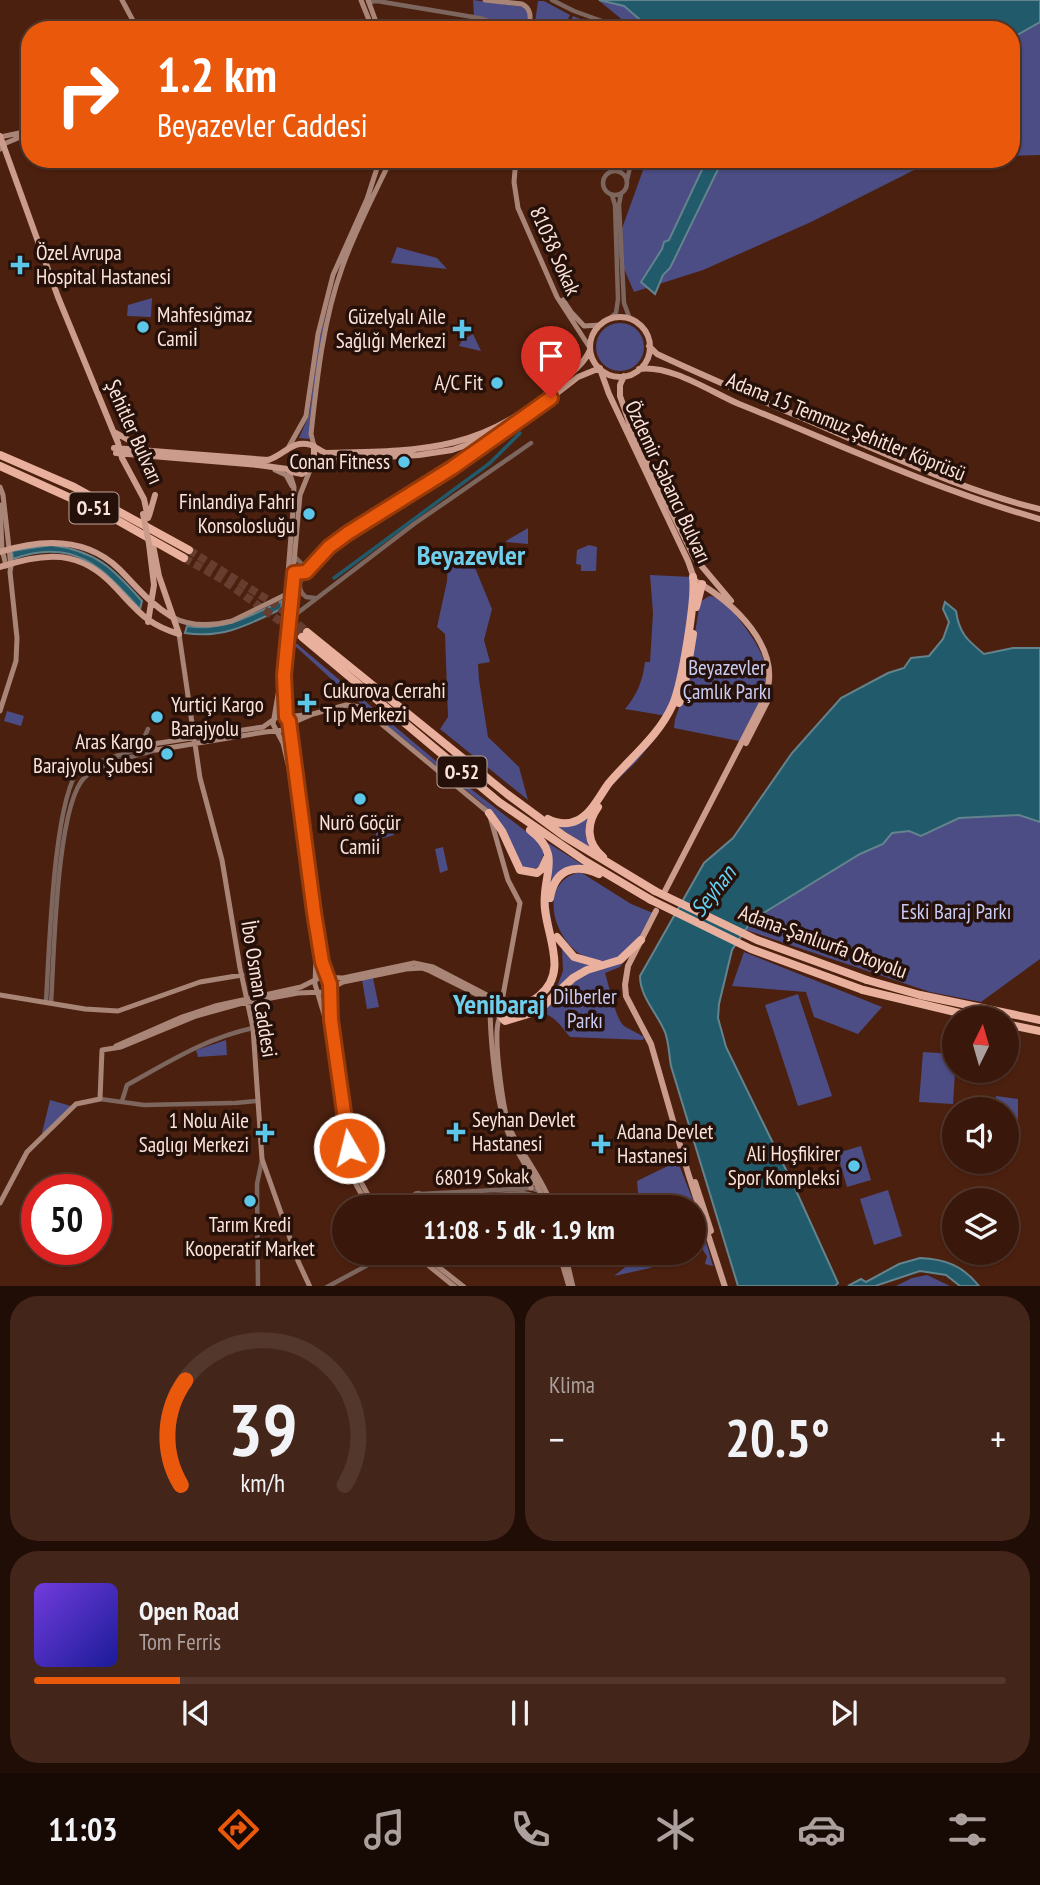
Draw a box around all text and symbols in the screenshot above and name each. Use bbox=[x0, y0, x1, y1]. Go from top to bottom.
text: 1.2 km bbox=[157, 42, 277, 106]
icon: right bbox=[42, 49, 133, 140]
text: Beyazevler Caddesi bbox=[157, 104, 368, 146]
street label: 81038 Sokak bbox=[524, 202, 587, 299]
place label: Özel Avrupa Hospital Hastanesi bbox=[36, 239, 171, 290]
marker: Özel Avrupa Hospital Hastanesi bbox=[10, 255, 30, 275]
place label: Mahfesığmaz Camiİ bbox=[157, 301, 252, 352]
place label: Güzelyalı Aile Sağlığı Merkezi bbox=[336, 303, 446, 354]
marker: Mahfesığmaz Camiİ bbox=[135, 319, 151, 335]
marker: Güzelyalı Aile Sağlığı Merkezi bbox=[452, 319, 472, 339]
pin bbox=[521, 326, 581, 398]
icon: arrive bbox=[532, 337, 570, 375]
street label: Adana 15 Temmuz Şehitler Köprüsü bbox=[722, 366, 970, 487]
place label: A/C Fit bbox=[434, 369, 483, 396]
street label: Şehitler Bulvarı bbox=[99, 375, 170, 488]
marker: A/C Fit bbox=[489, 375, 505, 391]
street label: Özdemir Sabancı Bulvarı bbox=[619, 396, 718, 567]
place label: Conan Fitness bbox=[290, 448, 390, 475]
marker: Conan Fitness bbox=[396, 454, 412, 470]
place label: Finlandiya Fahri Konsolosluğu bbox=[179, 488, 295, 539]
road number: O-51 bbox=[70, 492, 119, 524]
marker: Finlandiya Fahri Konsolosluğu bbox=[301, 506, 317, 522]
district label: Beyazevler bbox=[417, 536, 526, 573]
park label: Beyazevler Çamlık Parkı bbox=[683, 654, 771, 705]
place label: Cukurova Cerrahi Tıp Merkezi bbox=[323, 677, 446, 728]
place label: Yurtiçi Kargo Barajyolu bbox=[171, 691, 264, 742]
marker: Cukurova Cerrahi Tıp Merkezi bbox=[297, 693, 317, 713]
marker: Yurtiçi Kargo Barajyolu bbox=[149, 709, 165, 725]
place label: Aras Kargo Barajyolu Şubesi bbox=[33, 728, 153, 779]
marker: Aras Kargo Barajyolu Şubesi bbox=[159, 746, 175, 762]
road number: O-52 bbox=[438, 757, 486, 788]
marker: Nurö Göçür Camii bbox=[352, 791, 368, 807]
place label: Nurö Göçür Camii bbox=[319, 809, 401, 860]
water label: Seyhan bbox=[684, 858, 743, 922]
park label: Eski Baraj Parkı bbox=[901, 898, 1011, 925]
street label: Adana-Şanlıurfa Otoyolu bbox=[735, 899, 911, 985]
street label: İbo Osman Caddesi bbox=[235, 919, 284, 1059]
park label: Dilberler Parkı bbox=[553, 983, 617, 1034]
district label: Yenibaraj bbox=[452, 985, 545, 1022]
north arrow bbox=[942, 1006, 1018, 1083]
map controls bbox=[942, 1006, 1019, 1265]
button: sound bbox=[942, 1097, 1019, 1174]
place label: Seyhan Devlet Hastanesi bbox=[472, 1106, 576, 1157]
place label: 1 Nolu Aile Saglıgı Merkezi bbox=[139, 1107, 249, 1158]
position arrow bbox=[312, 1111, 386, 1185]
place label: Adana Devlet Hastanesi bbox=[617, 1118, 714, 1169]
marker: Seyhan Devlet Hastanesi bbox=[446, 1122, 466, 1142]
marker: 1 Nolu Aile Saglıgı Merkezi bbox=[255, 1123, 275, 1143]
marker: Adana Devlet Hastanesi bbox=[591, 1134, 611, 1154]
place label: Ali Hoşfikirer Spor Kompleksi bbox=[728, 1140, 840, 1191]
marker: Ali Hoşfikirer Spor Kompleksi bbox=[846, 1158, 862, 1174]
street label: 68019 Sokak bbox=[435, 1162, 529, 1191]
speed limit sign: 50 bbox=[21, 1174, 112, 1265]
button: layers bbox=[942, 1188, 1019, 1265]
marker: Tarım Kredi Kooperatif Market bbox=[242, 1193, 258, 1209]
place label: Tarım Kredi Kooperatif Market bbox=[185, 1211, 315, 1262]
text: 11:08 · 5 dk · 1.9 km bbox=[423, 1213, 615, 1246]
text: Klima bbox=[549, 1370, 595, 1399]
text: 39 bbox=[228, 1381, 297, 1475]
text: 20.5° bbox=[725, 1404, 830, 1471]
text: − bbox=[549, 1414, 565, 1463]
text: + bbox=[990, 1414, 1006, 1463]
text: km/h bbox=[240, 1466, 285, 1498]
text: Open Road bbox=[139, 1594, 239, 1627]
text: Tom Ferris bbox=[139, 1627, 221, 1656]
icon: previous bbox=[177, 1694, 215, 1732]
icon: pause bbox=[501, 1694, 539, 1732]
icon: next bbox=[825, 1694, 863, 1732]
icon: directions bbox=[214, 1805, 263, 1854]
icon: music bbox=[360, 1805, 409, 1854]
icon: phone bbox=[506, 1805, 555, 1854]
icon: climate bbox=[651, 1805, 700, 1854]
icon: car bbox=[797, 1805, 846, 1854]
icon: filters bbox=[943, 1805, 992, 1854]
text: 11:03 bbox=[48, 1808, 118, 1850]

